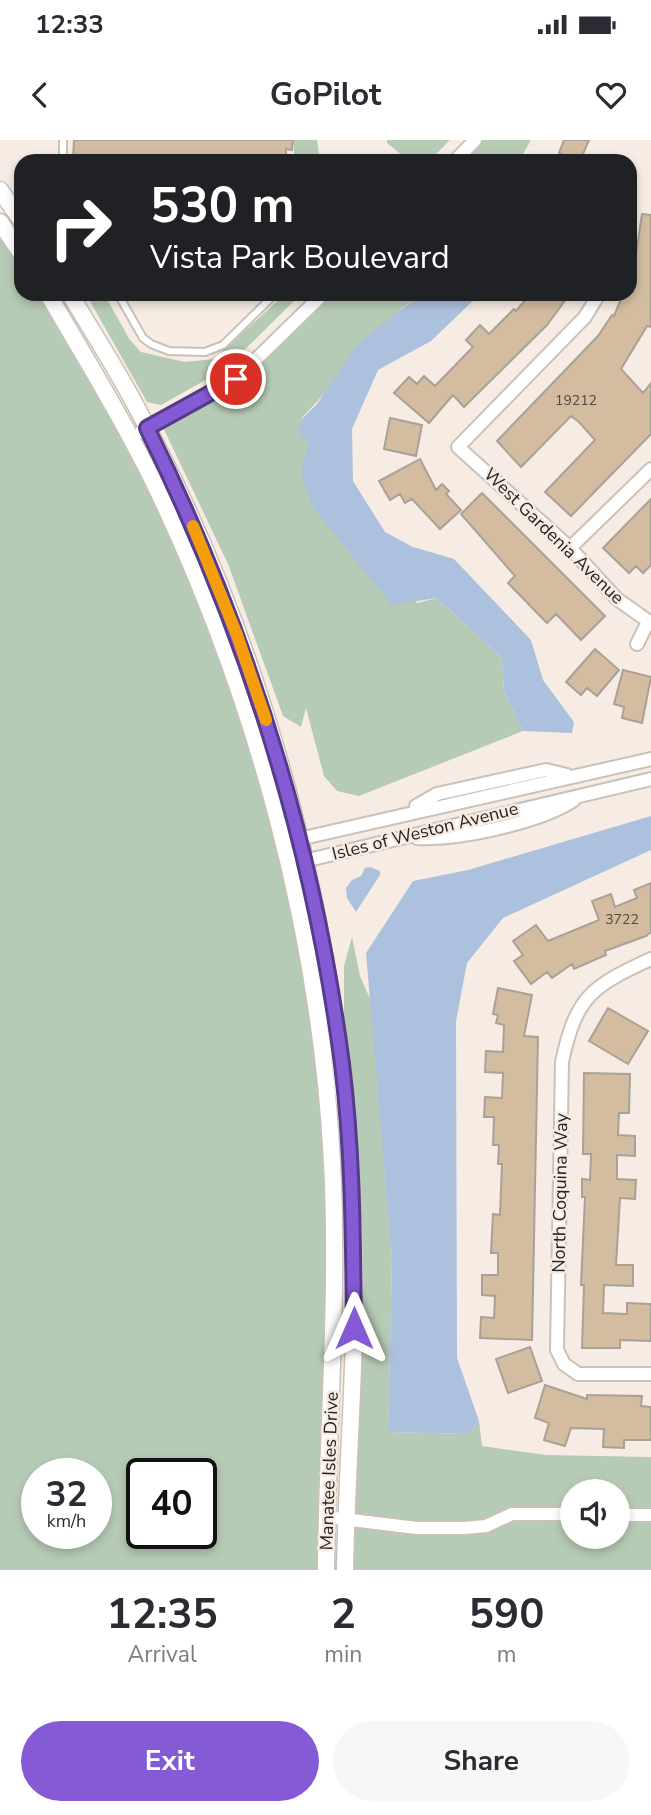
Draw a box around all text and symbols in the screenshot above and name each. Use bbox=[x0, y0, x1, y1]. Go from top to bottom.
text: 12:33 bbox=[35, 7, 104, 42]
text: GoPilot bbox=[270, 73, 381, 116]
icon: back bbox=[21, 76, 59, 114]
icon: heart bbox=[592, 76, 630, 114]
text: 530 m bbox=[150, 172, 294, 239]
icon: right bbox=[35, 182, 126, 273]
text: Vista Park Boulevard bbox=[150, 236, 450, 279]
pin bbox=[206, 349, 266, 409]
icon: arrive bbox=[217, 360, 255, 398]
house number: 19212 bbox=[555, 391, 597, 410]
street label: West Gardenia Avenue bbox=[479, 463, 629, 609]
street label: Isles of Weston Avenue bbox=[329, 796, 521, 866]
house number: 3722 bbox=[605, 910, 639, 929]
street label: North Coquina Way bbox=[547, 1112, 573, 1273]
position arrow bbox=[317, 1291, 391, 1365]
street label: Manatee Isles Drive bbox=[314, 1391, 344, 1551]
speed limit sign: 40 bbox=[126, 1458, 217, 1549]
text: 32 bbox=[45, 1471, 88, 1518]
map controls bbox=[560, 1479, 630, 1549]
button: sound bbox=[560, 1479, 630, 1549]
text: km/h bbox=[47, 1509, 86, 1533]
text: 12:35 bbox=[107, 1586, 218, 1643]
text: 2 bbox=[331, 1586, 356, 1643]
text: 590 bbox=[469, 1586, 544, 1643]
text: Arrival bbox=[128, 1639, 197, 1670]
text: min bbox=[324, 1639, 362, 1670]
text: m bbox=[497, 1639, 517, 1670]
button: Exit bbox=[21, 1721, 319, 1801]
button: Share bbox=[333, 1721, 630, 1801]

